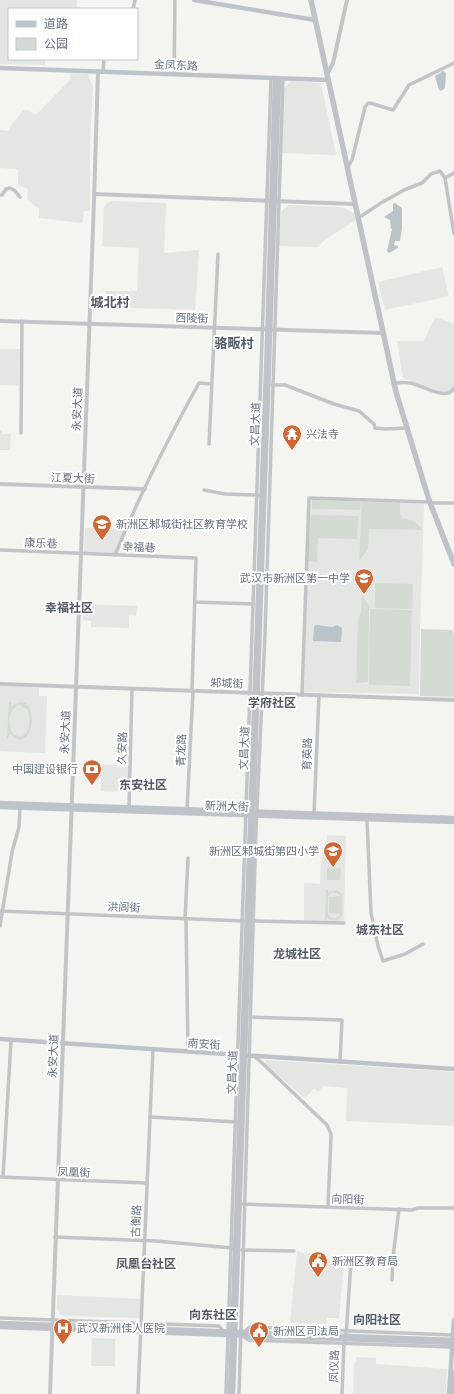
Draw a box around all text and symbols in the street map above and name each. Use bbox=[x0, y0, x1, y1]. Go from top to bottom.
legend bbox=[8, 8, 138, 60]
text: 道路 bbox=[44, 17, 68, 30]
text: 公园 bbox=[44, 37, 68, 50]
street label: 金凤东路 bbox=[154, 58, 198, 72]
district label: 城北村 bbox=[90, 295, 130, 309]
street label: 西陵街 bbox=[175, 311, 209, 325]
district label: 骆畈村 bbox=[214, 336, 254, 350]
street label: 永安大道 bbox=[70, 387, 84, 431]
street label: 文昌大道 bbox=[248, 402, 262, 446]
temple icon: 兴法寺 bbox=[281, 423, 303, 451]
place label: 兴法寺 bbox=[306, 428, 339, 440]
street label: 江夏大街 bbox=[51, 471, 95, 485]
school or university icon: 新洲区邾城街社区教育学校 bbox=[91, 513, 113, 541]
place label: 新洲区邾城街社区教育学校 bbox=[116, 518, 248, 530]
street label: 康乐巷 bbox=[24, 536, 58, 550]
street label: 幸福巷 bbox=[122, 540, 156, 554]
school or university icon: 武汉市新洲区第一中学 bbox=[353, 567, 375, 595]
place label: 武汉市新洲区第一中学 bbox=[240, 572, 350, 584]
district label: 幸福社区 bbox=[45, 601, 93, 614]
street label: 邾城街 bbox=[210, 676, 244, 690]
district label: 学府社区 bbox=[248, 696, 296, 709]
street label: 永安大道 bbox=[58, 710, 72, 754]
street label: 文昌大道 bbox=[237, 726, 251, 770]
street label: 久安路 bbox=[115, 731, 129, 765]
street label: 青龙路 bbox=[174, 733, 188, 767]
street label: 育英路 bbox=[300, 737, 314, 771]
bank icon: 中国建设银行 bbox=[81, 758, 103, 786]
place label: 中国建设银行 bbox=[12, 763, 78, 775]
district label: 东安社区 bbox=[119, 778, 167, 791]
street label: 新洲大街 bbox=[205, 799, 249, 813]
school or university icon: 新洲区邾城街第四小学 bbox=[322, 840, 344, 868]
place label: 新洲区邾城街第四小学 bbox=[209, 845, 319, 857]
street label: 洪闾街 bbox=[107, 900, 141, 914]
district label: 城东社区 bbox=[356, 923, 404, 936]
district label: 龙城社区 bbox=[273, 947, 321, 960]
street label: 永安大道 bbox=[46, 1034, 60, 1078]
street label: 南安街 bbox=[187, 1037, 221, 1051]
street label: 文昌大道 bbox=[225, 1050, 239, 1094]
street label: 凤凰街 bbox=[57, 1165, 91, 1179]
street label: 向阳街 bbox=[331, 1192, 365, 1206]
street label: 古衡路 bbox=[129, 1204, 143, 1238]
public building icon: 新洲区教育局 bbox=[307, 1250, 329, 1278]
place label: 新洲区教育局 bbox=[332, 1255, 398, 1267]
district label: 凤凰台社区 bbox=[116, 1257, 176, 1270]
district label: 向东社区 bbox=[189, 1308, 237, 1321]
district label: 向阳社区 bbox=[353, 1313, 401, 1326]
hospital icon: 武汉新洲佳人医院 bbox=[52, 1317, 74, 1345]
public building icon: 新洲区司法局 bbox=[248, 1320, 270, 1348]
place label: 武汉新洲佳人医院 bbox=[77, 1322, 165, 1334]
place label: 新洲区司法局 bbox=[273, 1325, 339, 1337]
street label: 凤仪路 bbox=[327, 1349, 341, 1383]

